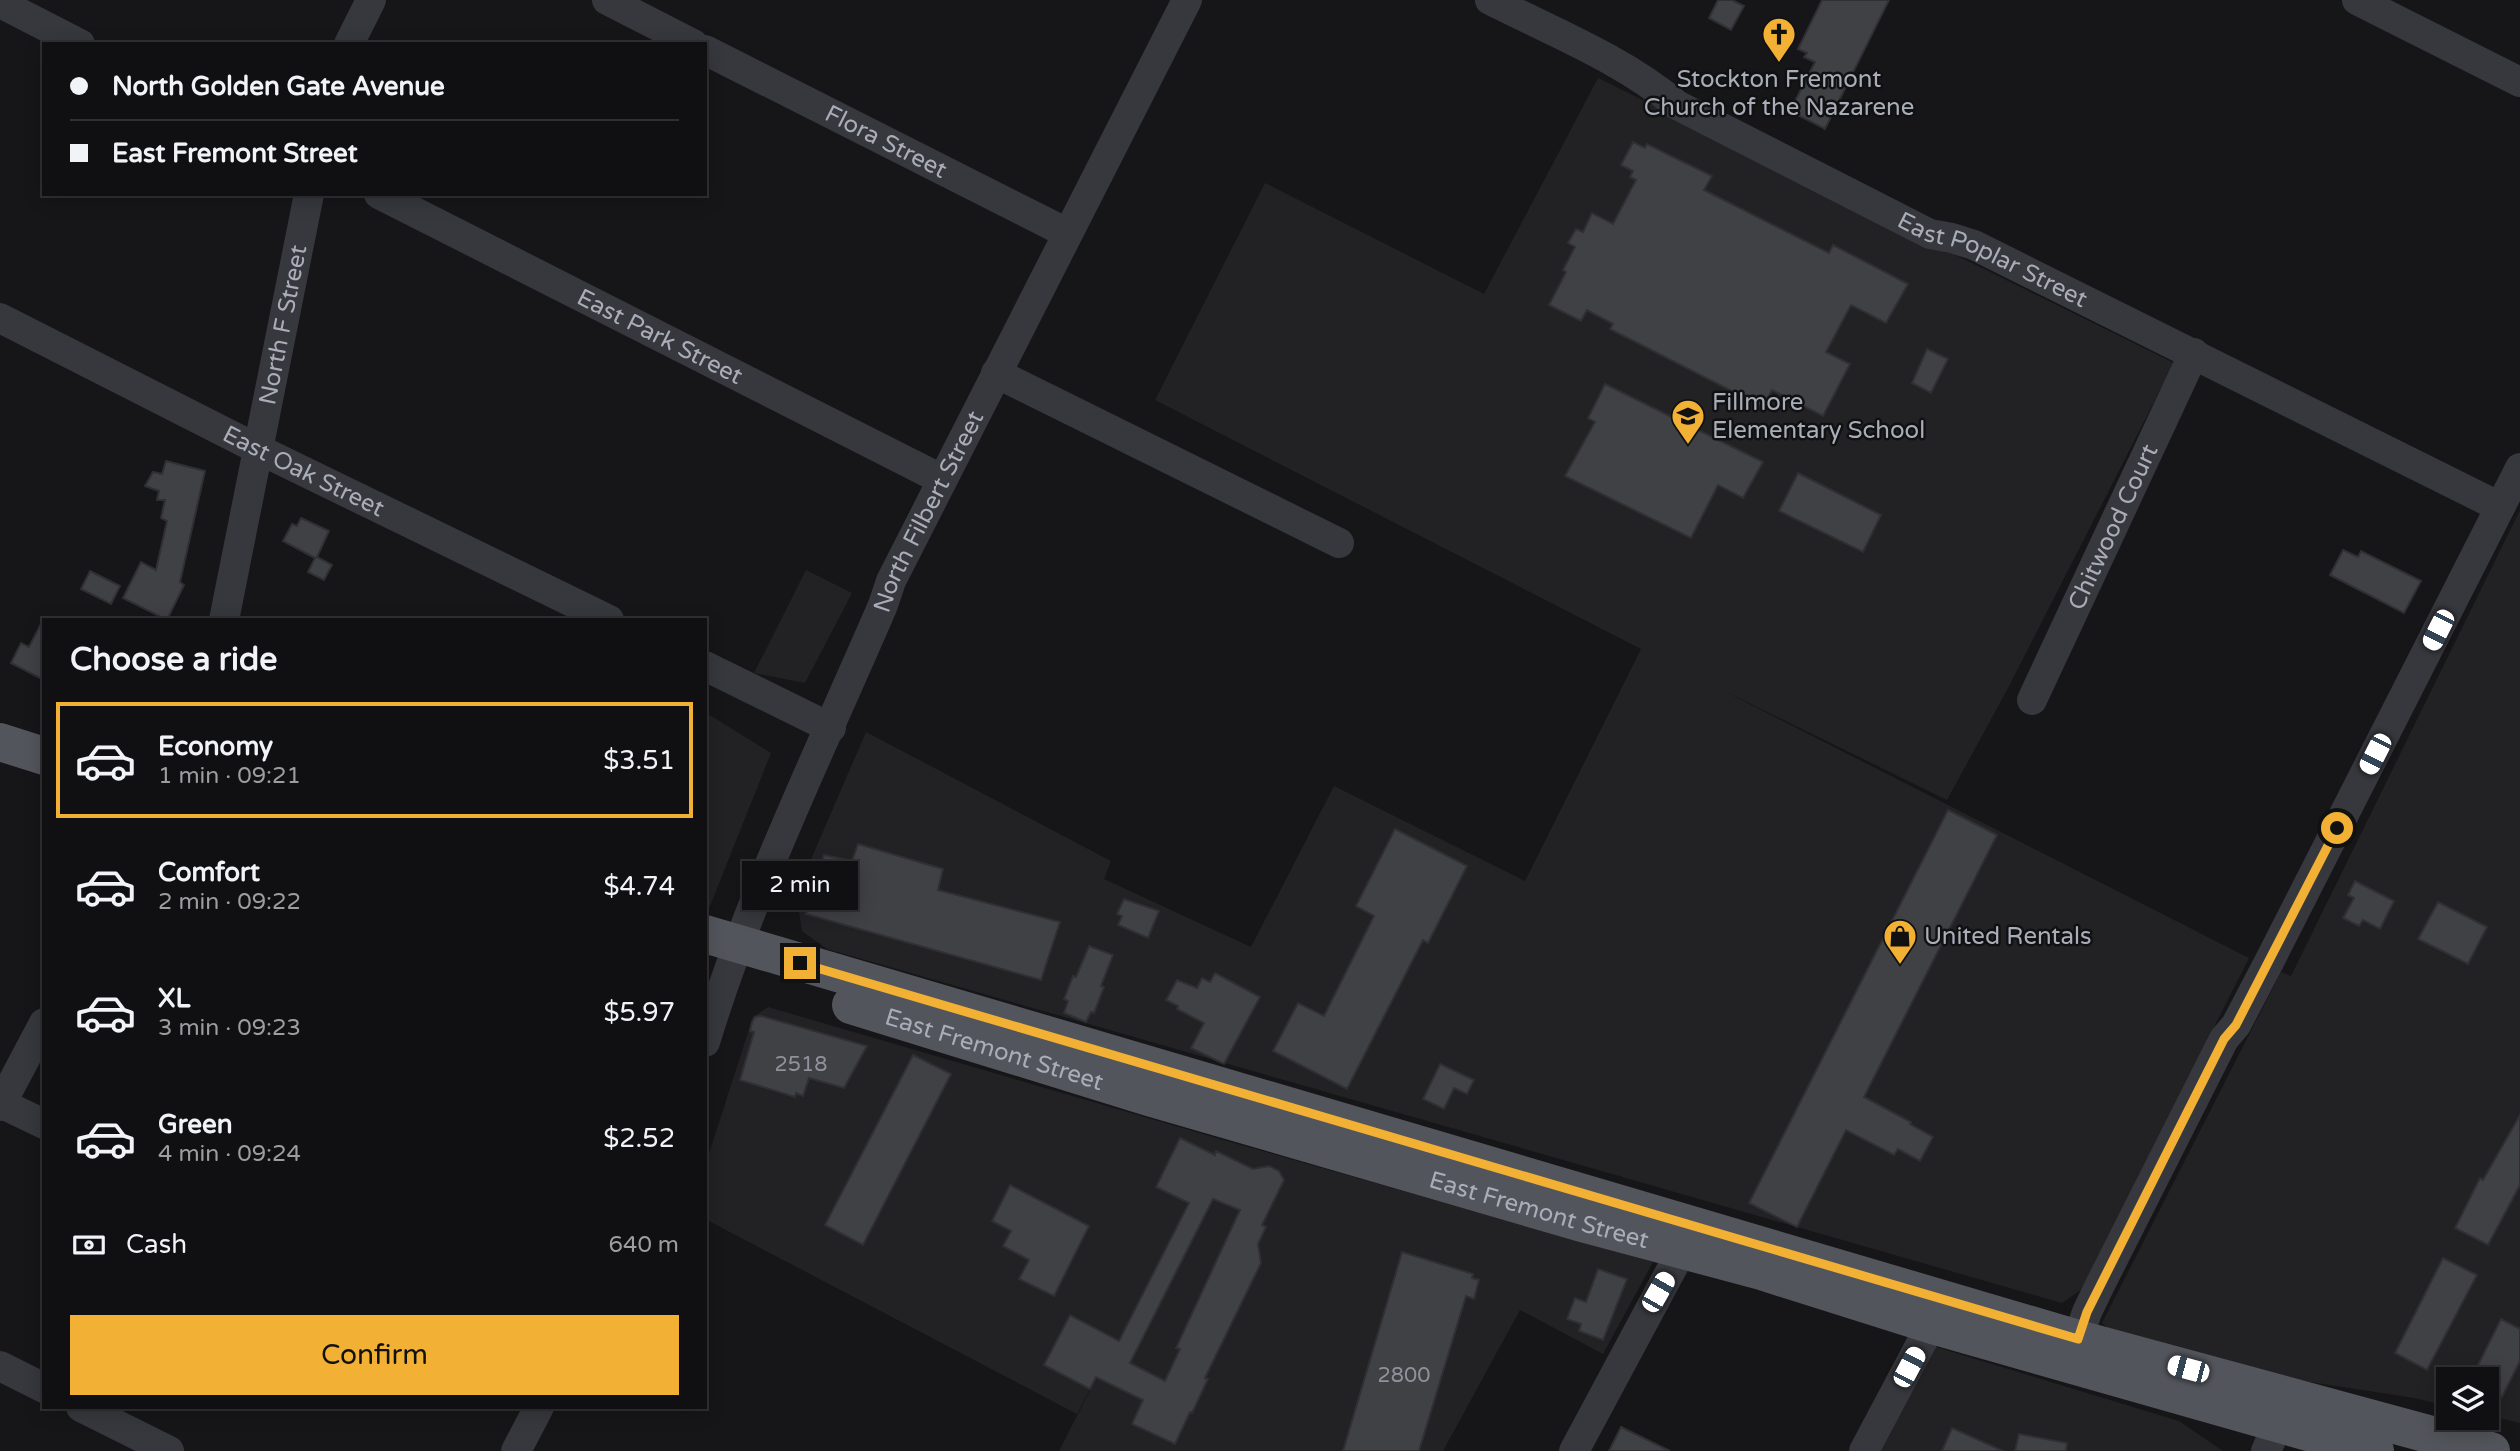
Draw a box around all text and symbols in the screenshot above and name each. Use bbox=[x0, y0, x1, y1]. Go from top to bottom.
church icon: Stockton Fremont Church of the Nazarene bbox=[1760, 15, 1798, 64]
place label: Stockton Fremont Church of the Nazarene bbox=[1644, 65, 1914, 122]
text: North Golden Gate Avenue bbox=[112, 71, 445, 102]
street label: Flora Street bbox=[820, 99, 952, 184]
text: East Fremont Street bbox=[112, 138, 358, 169]
street label: East Poplar Street bbox=[1893, 205, 2092, 314]
street label: North F Street bbox=[253, 242, 313, 407]
street label: East Park Street bbox=[572, 282, 748, 390]
place label: Fillmore Elementary School bbox=[1712, 388, 1925, 445]
school or university icon: Fillmore Elementary School bbox=[1669, 397, 1707, 446]
street label: North Filbert Street bbox=[867, 406, 990, 616]
street label: East Oak Street bbox=[218, 419, 389, 523]
street label: Chitwood Court bbox=[2062, 439, 2164, 614]
car bbox=[2420, 607, 2457, 653]
text: Choose a ride bbox=[70, 641, 277, 679]
icon: car bbox=[74, 729, 137, 792]
text: Economy bbox=[158, 731, 273, 762]
car bbox=[2357, 731, 2394, 777]
text: $3.51 bbox=[603, 745, 675, 776]
text: 1 min · 09:21 bbox=[158, 762, 301, 790]
route start bbox=[2321, 812, 2353, 844]
icon: car bbox=[74, 855, 137, 918]
text: Comfort bbox=[158, 857, 260, 888]
callout: 2 min bbox=[742, 862, 858, 911]
text: $4.74 bbox=[603, 871, 675, 902]
text: 2 min bbox=[769, 871, 831, 899]
text: 2 min · 09:22 bbox=[158, 888, 301, 916]
shop icon: United Rentals bbox=[1881, 917, 1919, 966]
place label: United Rentals bbox=[1924, 922, 2091, 951]
route end bbox=[784, 947, 816, 979]
icon: car bbox=[74, 981, 137, 1044]
text: XL bbox=[158, 983, 190, 1014]
text: $5.97 bbox=[603, 997, 675, 1028]
street label: East Fremont Street bbox=[882, 1002, 1107, 1097]
text: 3 min · 09:23 bbox=[158, 1014, 301, 1042]
house number: 2518 bbox=[775, 1052, 827, 1077]
icon: car bbox=[74, 1107, 137, 1170]
text: Green bbox=[158, 1109, 233, 1140]
text: $2.52 bbox=[603, 1123, 675, 1154]
text: 4 min · 09:24 bbox=[158, 1140, 301, 1168]
street label: East Fremont Street bbox=[1426, 1165, 1652, 1255]
icon: cash bbox=[70, 1226, 108, 1264]
text: Cash bbox=[126, 1229, 187, 1260]
text: 640 m bbox=[609, 1231, 679, 1259]
car bbox=[1639, 1269, 1678, 1315]
button: Confirm bbox=[70, 1315, 679, 1395]
car bbox=[1890, 1344, 1929, 1390]
car bbox=[2165, 1353, 2212, 1385]
house number: 2800 bbox=[1378, 1363, 1430, 1388]
map controls bbox=[2436, 1367, 2499, 1430]
button: layers bbox=[2436, 1367, 2499, 1430]

